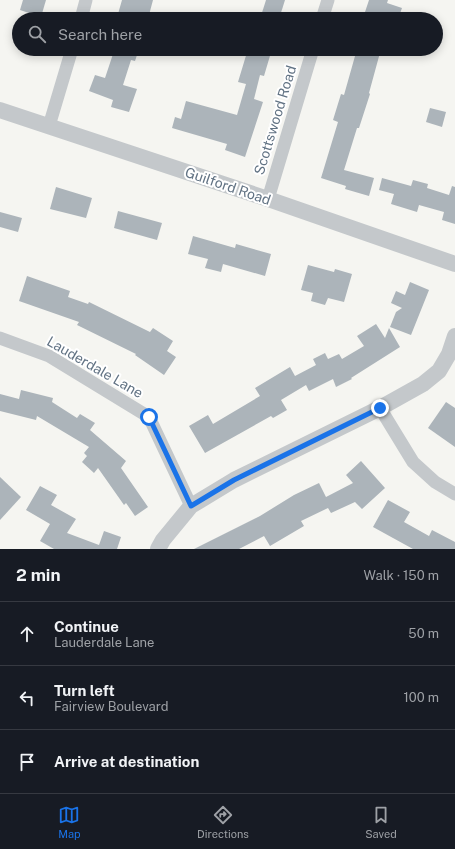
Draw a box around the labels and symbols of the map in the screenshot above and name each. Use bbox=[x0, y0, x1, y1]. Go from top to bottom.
street label: Scottswood Road bbox=[251, 63, 299, 177]
street label: Guilford Road bbox=[183, 164, 273, 208]
street label: Lauderdale Lane bbox=[44, 333, 146, 401]
route end bbox=[371, 399, 389, 417]
route start bbox=[140, 408, 158, 426]

